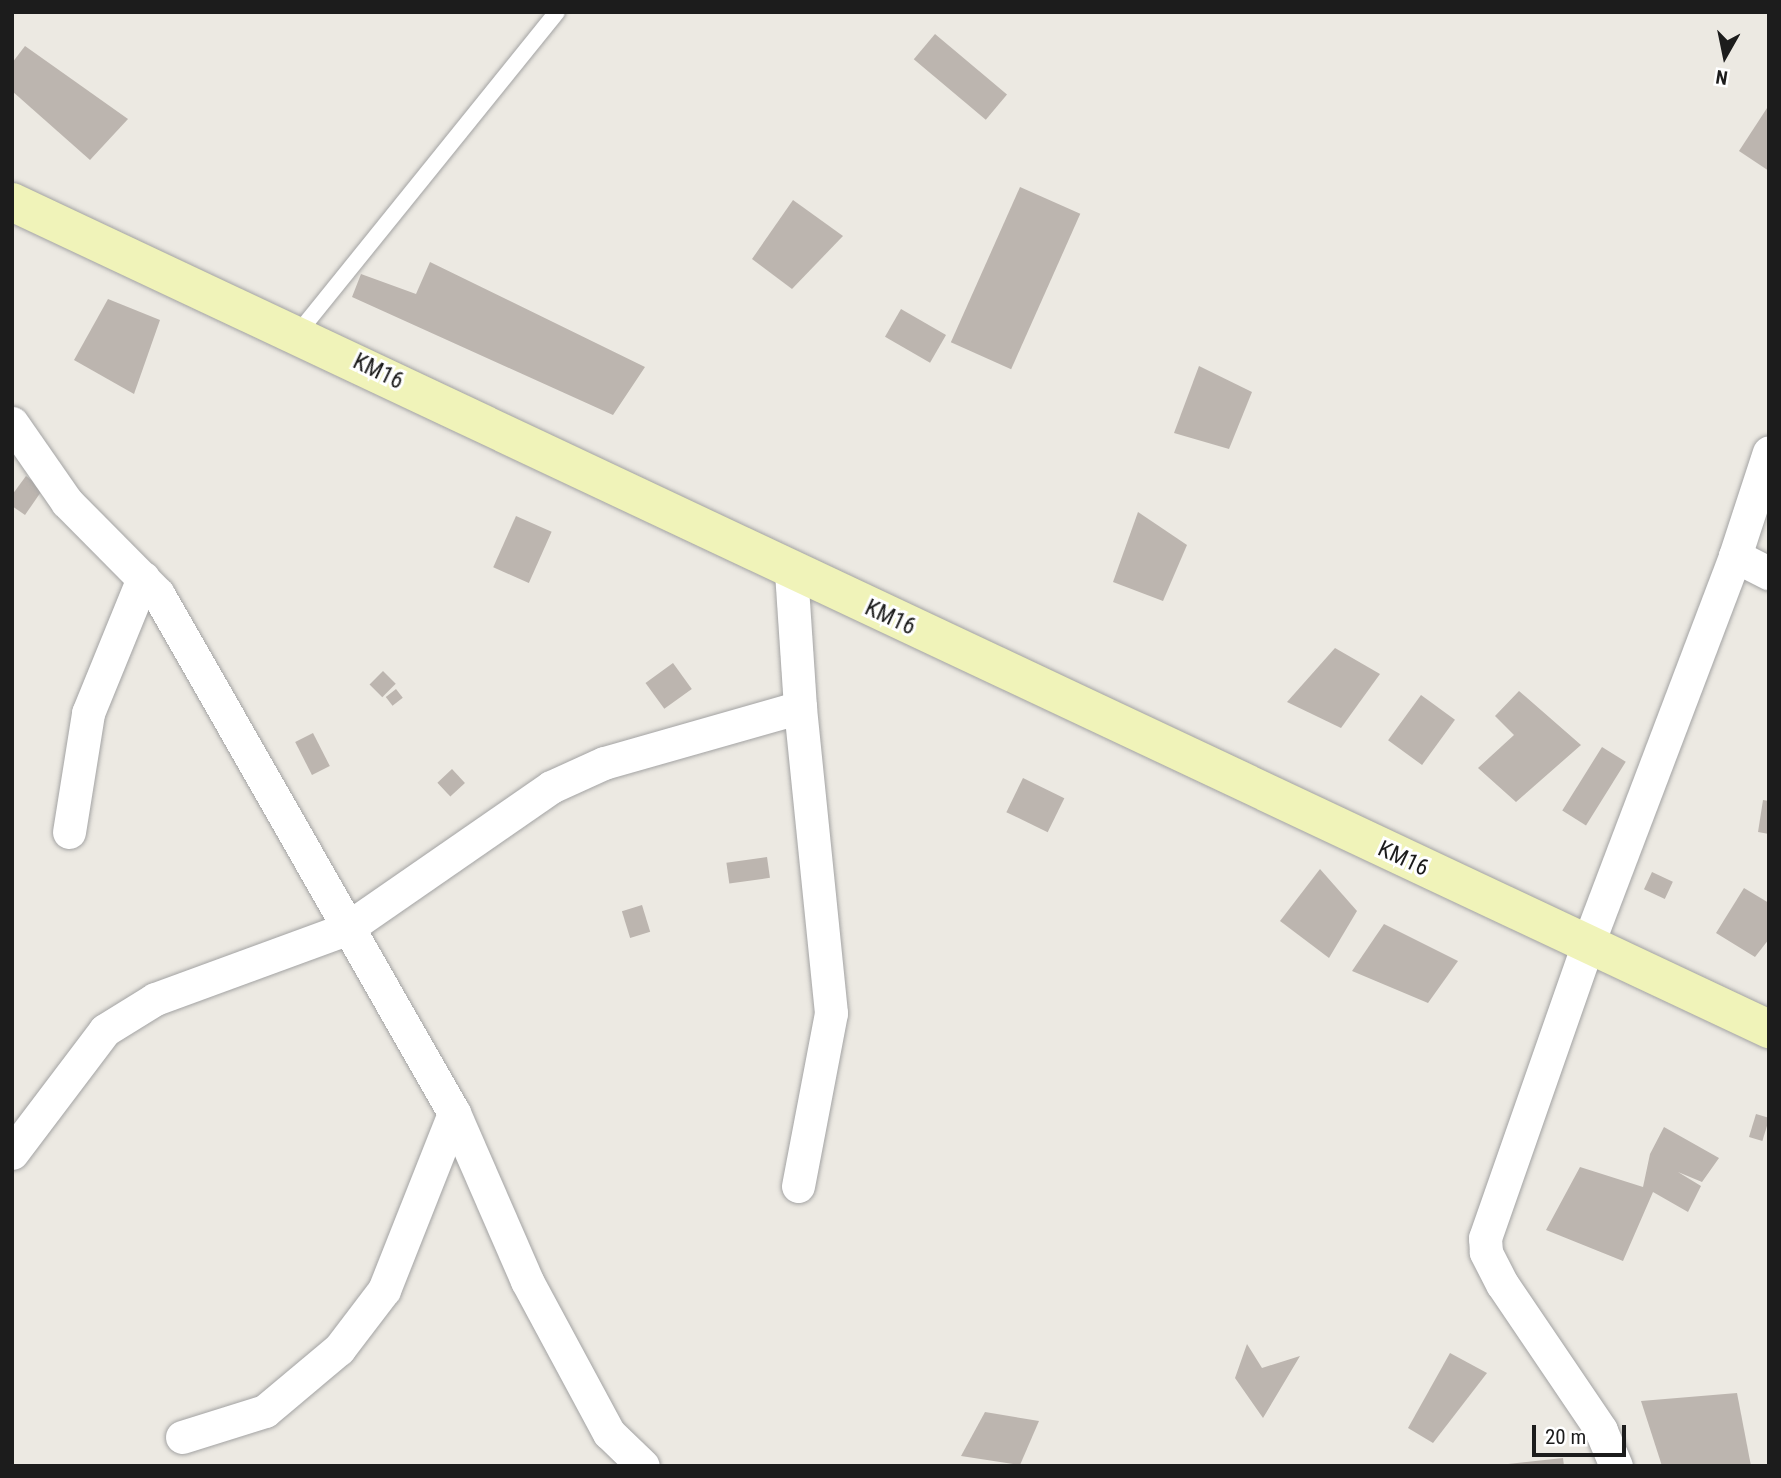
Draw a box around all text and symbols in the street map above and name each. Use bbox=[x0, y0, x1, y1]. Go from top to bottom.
north arrow bbox=[1690, 21, 1760, 91]
text: N bbox=[1714, 65, 1729, 90]
street label: KM16 bbox=[348, 348, 408, 396]
street label: KM16 bbox=[860, 594, 920, 642]
street label: KM16 bbox=[1373, 835, 1433, 883]
scale bar bbox=[1536, 1412, 1630, 1456]
text: 20 m bbox=[1545, 1425, 1586, 1449]

